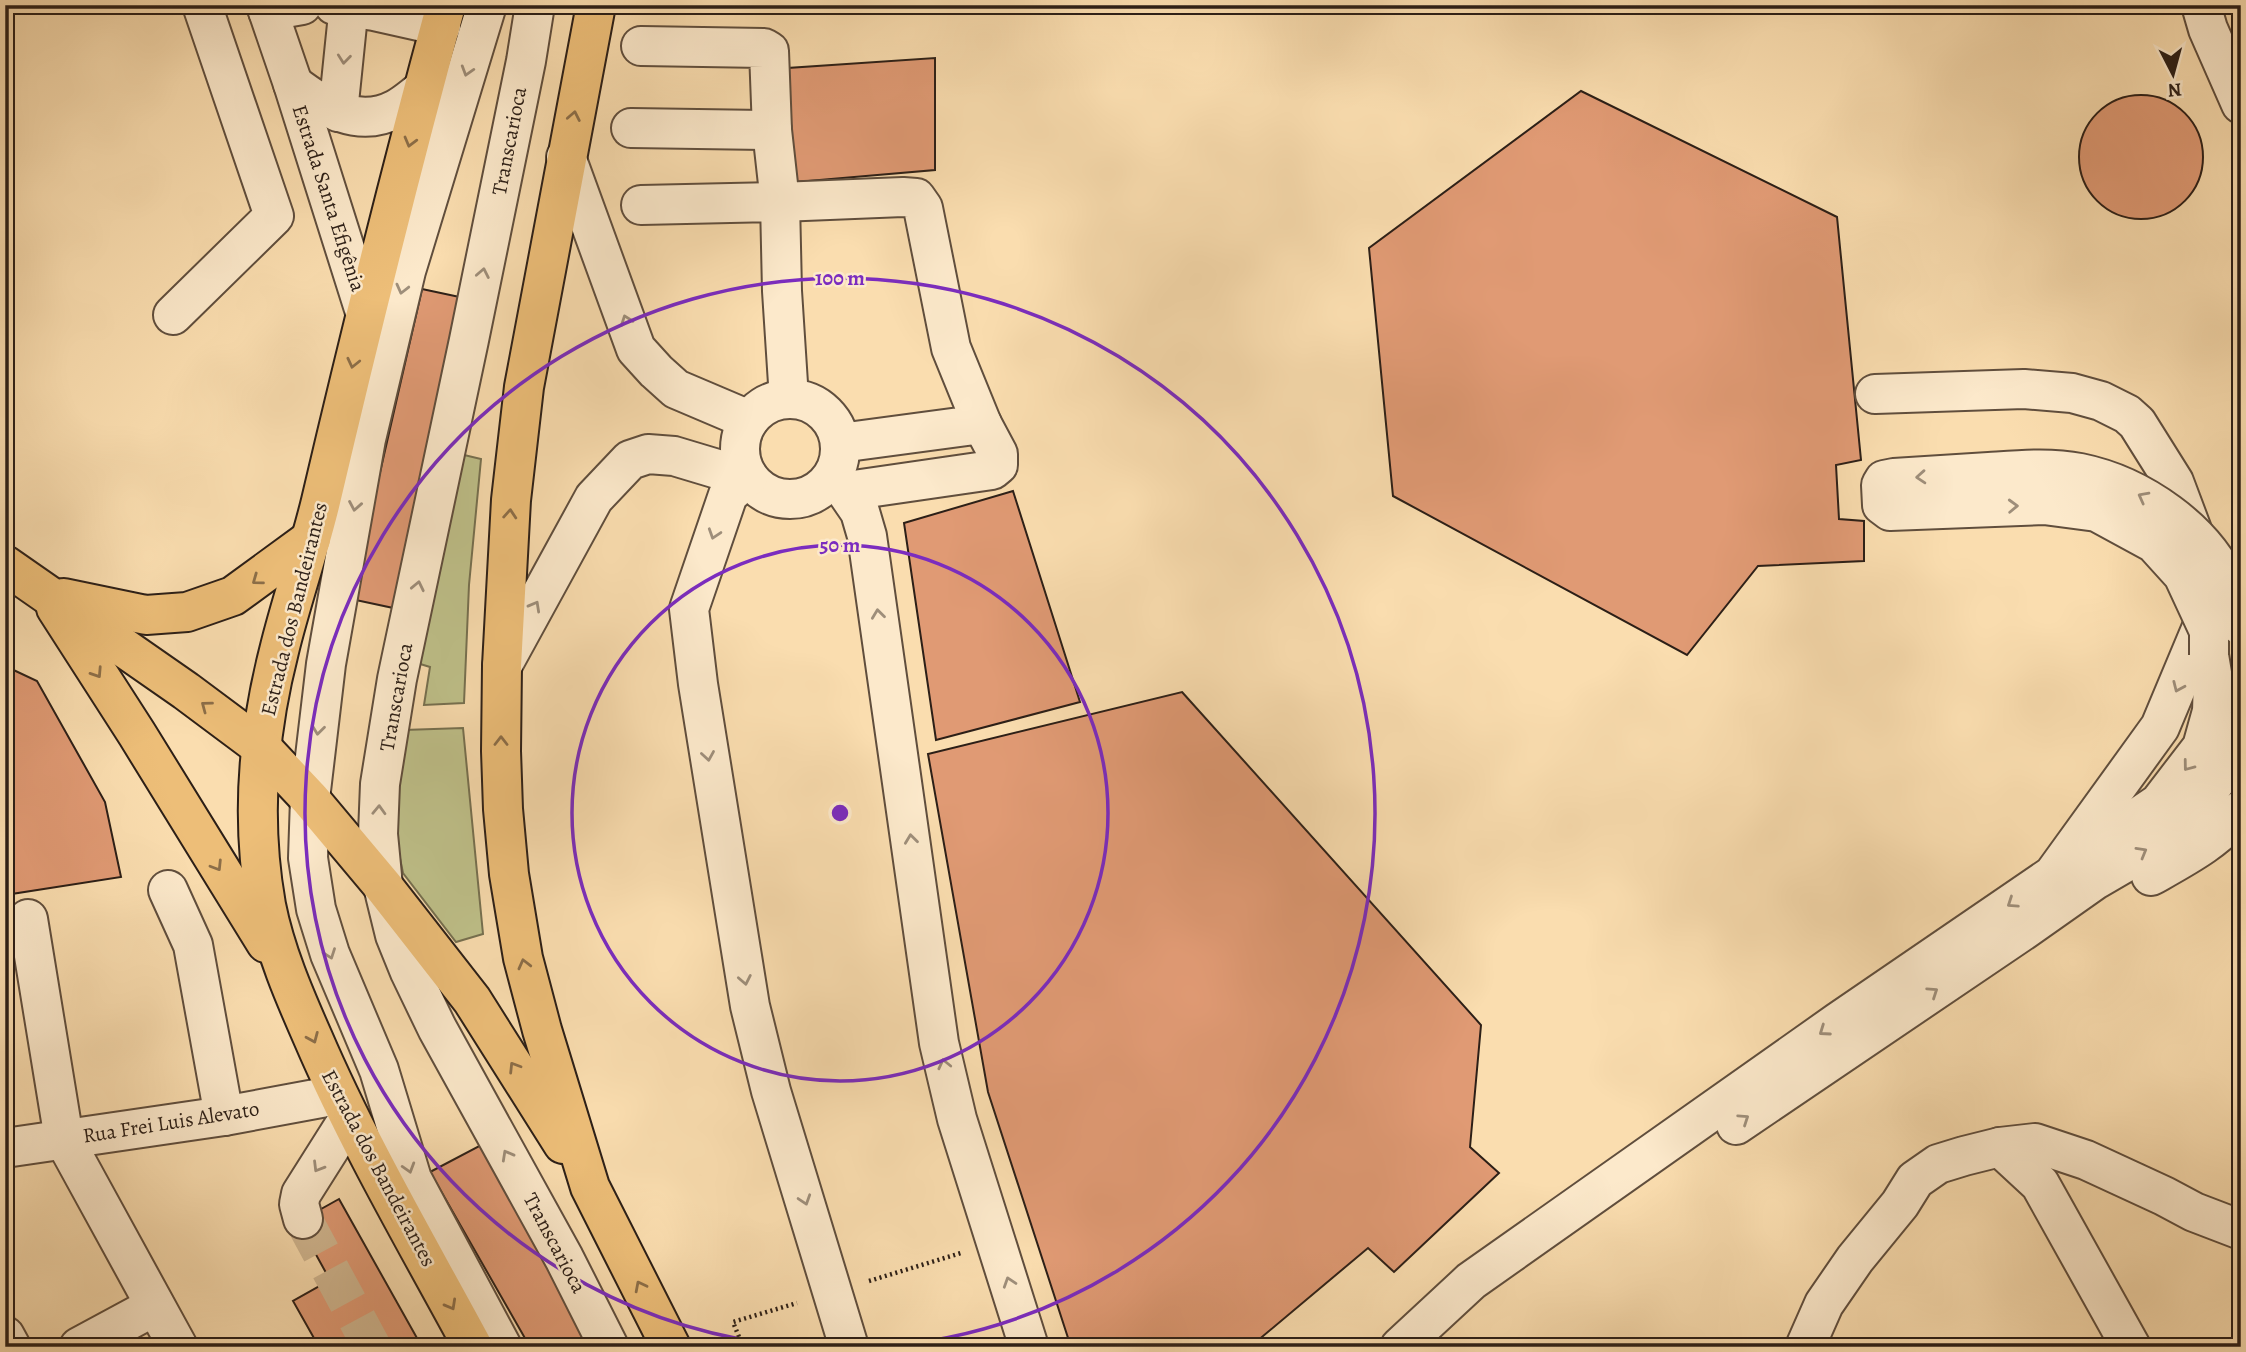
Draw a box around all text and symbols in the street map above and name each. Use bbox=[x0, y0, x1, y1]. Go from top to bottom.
north arrow bbox=[2138, 38, 2208, 108]
one-way arrow bbox=[336, 53, 351, 65]
one-way arrow bbox=[460, 64, 475, 76]
text: N bbox=[2166, 76, 2183, 104]
street label: Transcarioca bbox=[485, 84, 533, 198]
street label: Estrada Santa Efigênia bbox=[286, 101, 373, 295]
one-way arrow bbox=[566, 110, 581, 122]
one-way arrow bbox=[404, 136, 418, 148]
text: 100 m bbox=[815, 264, 865, 292]
one-way arrow bbox=[474, 267, 489, 279]
one-way arrow bbox=[396, 283, 410, 295]
one-way arrow bbox=[620, 315, 634, 327]
one-way arrow bbox=[347, 357, 362, 369]
one-way arrow bbox=[1915, 469, 1926, 484]
one-way arrow bbox=[2138, 492, 2150, 506]
street label: Estrada dos Bandeirantes bbox=[254, 499, 334, 719]
one-way arrow bbox=[2008, 499, 2019, 514]
one-way arrow bbox=[348, 500, 363, 512]
one-way arrow bbox=[502, 508, 517, 519]
one-way arrow bbox=[708, 527, 722, 539]
text: 50 m bbox=[820, 531, 861, 559]
one-way arrow bbox=[252, 571, 264, 584]
one-way arrow bbox=[409, 580, 424, 592]
one-way arrow bbox=[527, 601, 540, 614]
one-way arrow bbox=[871, 608, 886, 619]
street label: Transcarioca bbox=[373, 640, 419, 753]
one-way arrow bbox=[89, 665, 102, 678]
one-way arrow bbox=[2172, 680, 2186, 692]
one-way arrow bbox=[202, 702, 214, 714]
one-way arrow bbox=[311, 725, 326, 736]
one-way arrow bbox=[493, 735, 509, 746]
one-way arrow bbox=[701, 750, 716, 762]
one-way arrow bbox=[2183, 758, 2196, 770]
centre of rings bbox=[828, 801, 852, 825]
one-way arrow bbox=[372, 804, 387, 815]
one-way arrow bbox=[903, 833, 918, 845]
one-way arrow bbox=[2135, 848, 2148, 861]
one-way arrow bbox=[209, 859, 222, 872]
one-way arrow bbox=[2007, 895, 2020, 907]
one-way arrow bbox=[322, 948, 336, 960]
one-way arrow bbox=[518, 958, 533, 970]
one-way arrow bbox=[736, 974, 751, 986]
one-way arrow bbox=[1925, 988, 1938, 1000]
one-way arrow bbox=[1819, 1023, 1832, 1035]
one-way arrow bbox=[304, 1031, 318, 1043]
one-way arrow bbox=[938, 1058, 952, 1070]
one-way arrow bbox=[509, 1061, 522, 1074]
street label: Estrada dos Bandeirantes bbox=[315, 1065, 443, 1271]
street label: Rua Frei Luis Alevato bbox=[81, 1094, 261, 1150]
one-way arrow bbox=[1736, 1115, 1749, 1128]
one-way arrow bbox=[502, 1150, 515, 1162]
one-way arrow bbox=[313, 1159, 326, 1172]
one-way arrow bbox=[400, 1161, 415, 1173]
street label: Transcarioca bbox=[517, 1188, 593, 1298]
one-way arrow bbox=[796, 1193, 811, 1205]
one-way arrow bbox=[1003, 1276, 1017, 1288]
one-way arrow bbox=[635, 1281, 649, 1293]
one-way arrow bbox=[443, 1298, 456, 1310]

